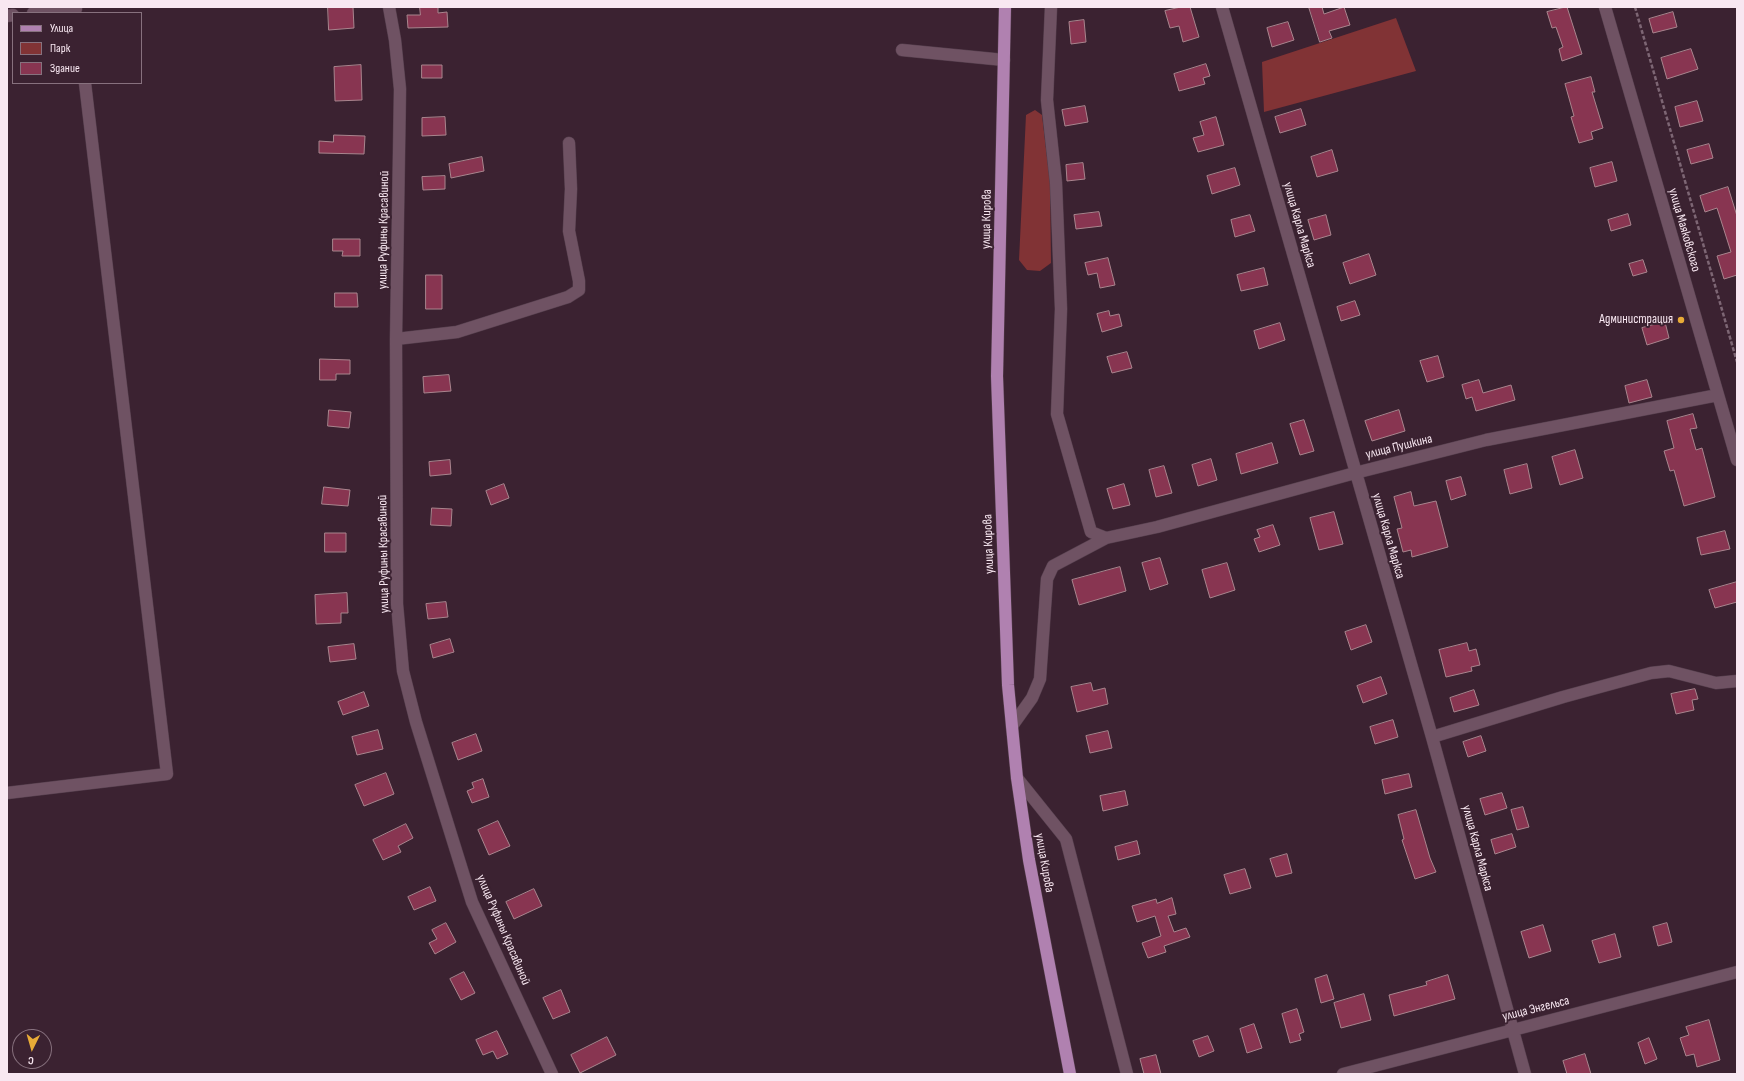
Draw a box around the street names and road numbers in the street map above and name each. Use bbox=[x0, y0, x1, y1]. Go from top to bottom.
street label: улица Руфины Красавиной bbox=[375, 171, 393, 289]
street label: улица Карла Маркса bbox=[1279, 180, 1319, 270]
street label: улица Маяковского bbox=[1665, 186, 1703, 274]
street label: улица Кирова bbox=[979, 189, 995, 249]
street label: улица Пушкина bbox=[1364, 431, 1434, 463]
street label: улица Карла Маркса bbox=[1368, 491, 1408, 581]
street label: улица Руфины Красавиной bbox=[375, 495, 393, 613]
street label: улица Кирова bbox=[980, 514, 998, 574]
street label: улица Карла Маркса bbox=[1458, 803, 1496, 893]
street label: улица Кирова bbox=[1031, 832, 1057, 894]
street label: улица Руфины Красавиной bbox=[473, 872, 533, 988]
street label: улица Энгельса bbox=[1501, 993, 1571, 1025]

